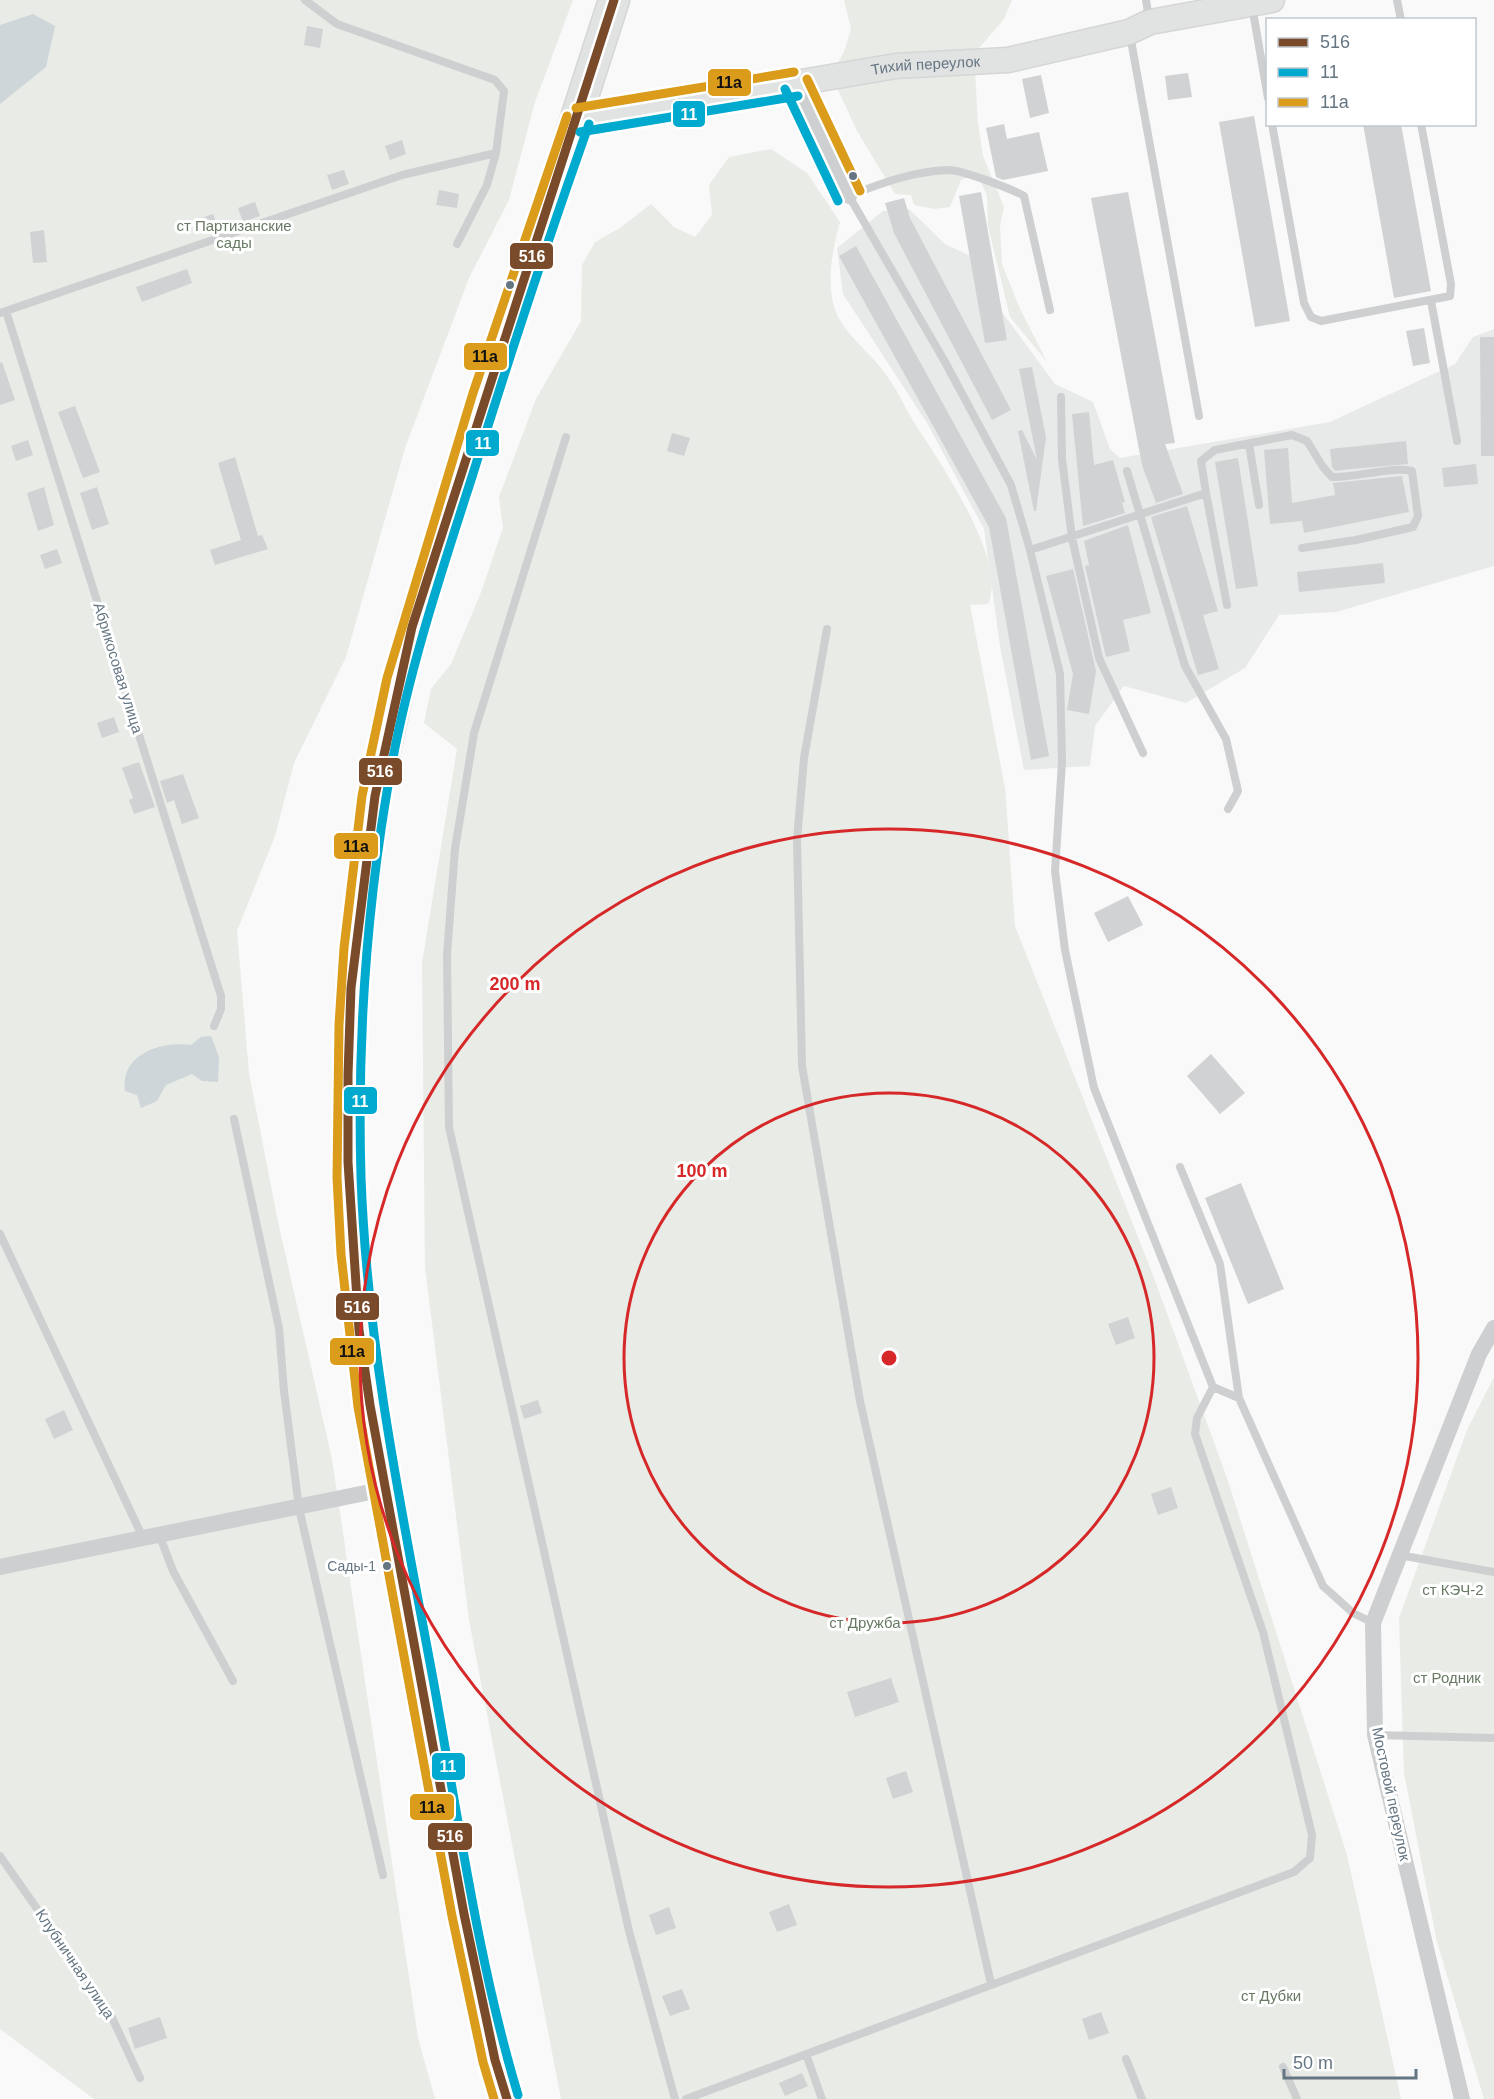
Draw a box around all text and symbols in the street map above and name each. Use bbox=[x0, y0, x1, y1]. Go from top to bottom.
legend bbox=[1266, 18, 1476, 126]
text: 516 bbox=[1320, 32, 1350, 52]
street label: Тихий переулок bbox=[870, 52, 981, 78]
text: 11 bbox=[1320, 62, 1339, 82]
line badge: 11а bbox=[707, 68, 752, 97]
text: 11а bbox=[716, 74, 742, 91]
text: 11а bbox=[1320, 92, 1350, 112]
line badge: 11 bbox=[672, 100, 706, 128]
text: 11 bbox=[681, 106, 698, 123]
unlabelled marker bbox=[847, 170, 859, 182]
park label: ст Партизанские сады bbox=[176, 217, 292, 251]
line badge: 516 bbox=[509, 242, 554, 270]
text: 516 bbox=[519, 248, 545, 265]
unlabelled marker bbox=[504, 279, 516, 291]
line badge: 11а bbox=[463, 342, 508, 371]
text: 11а bbox=[472, 348, 498, 365]
line badge: 11 bbox=[465, 429, 500, 457]
text: 11 bbox=[475, 435, 492, 452]
street label: Абрикосовая улица bbox=[90, 600, 147, 736]
line badge: 516 bbox=[358, 757, 403, 786]
text: 516 bbox=[367, 763, 393, 780]
line badge: 11а bbox=[333, 832, 379, 860]
text: 11а bbox=[343, 838, 369, 855]
text: 200 m bbox=[489, 974, 541, 994]
line badge: 11 bbox=[343, 1086, 378, 1115]
text: 11 bbox=[352, 1093, 369, 1110]
text: 100 m bbox=[676, 1161, 728, 1181]
line badge: 516 bbox=[335, 1292, 380, 1321]
text: 516 bbox=[344, 1299, 370, 1316]
line badge: 11а bbox=[329, 1337, 375, 1366]
text: 11а bbox=[339, 1343, 365, 1360]
centre of rings bbox=[879, 1348, 899, 1368]
place label: Сады-1 bbox=[327, 1558, 376, 1574]
marker: Сады-1 bbox=[381, 1560, 393, 1572]
park label: ст КЭЧ-2 bbox=[1422, 1581, 1484, 1598]
park label: ст Дружба bbox=[829, 1614, 901, 1631]
park label: ст Родник bbox=[1413, 1669, 1481, 1686]
street label: Мостовой переулок bbox=[1369, 1726, 1414, 1863]
line badge: 11 bbox=[431, 1752, 466, 1781]
text: 11 bbox=[440, 1758, 457, 1775]
line badge: 11а bbox=[409, 1793, 455, 1821]
text: 11а bbox=[419, 1799, 445, 1816]
line badge: 516 bbox=[427, 1822, 473, 1851]
text: 516 bbox=[437, 1828, 463, 1845]
street label: Клубничная улица bbox=[32, 1906, 119, 2022]
park label: ст Дубки bbox=[1241, 1987, 1301, 2004]
scale bar bbox=[1284, 2042, 1416, 2080]
text: 50 m bbox=[1293, 2053, 1333, 2073]

